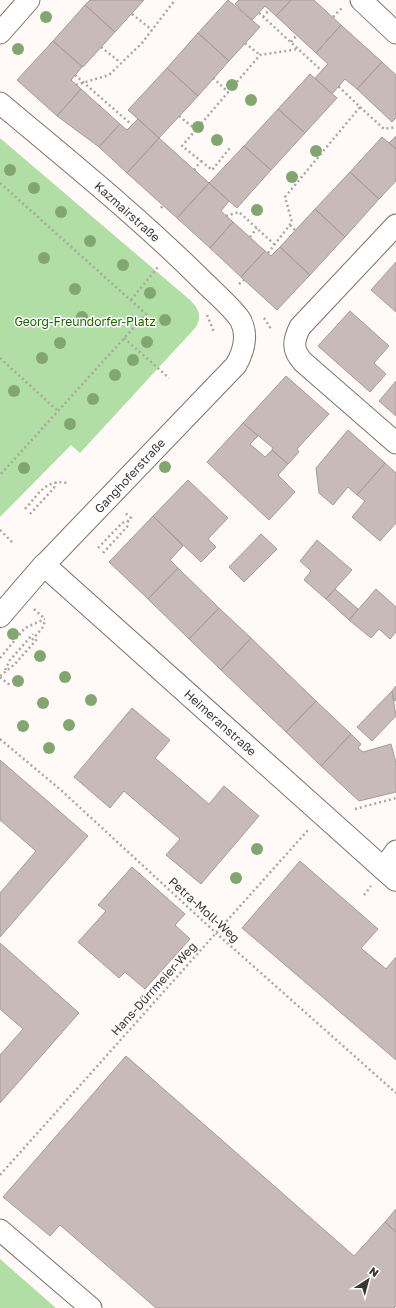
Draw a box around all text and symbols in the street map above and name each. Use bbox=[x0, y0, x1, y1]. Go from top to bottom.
street label: Kazmairstraße bbox=[92, 178, 163, 245]
park label: Georg-Freundorfer-Platz bbox=[14, 314, 156, 329]
street label: Ganghoferstraße bbox=[91, 435, 168, 516]
street label: Heimeranstraße bbox=[181, 686, 260, 759]
street label: Petra-Moll-Weg bbox=[166, 874, 243, 945]
street label: Hans-Dürrmeier-Weg bbox=[108, 939, 200, 1039]
north arrow bbox=[348, 1260, 388, 1300]
text: N bbox=[367, 1264, 381, 1279]

